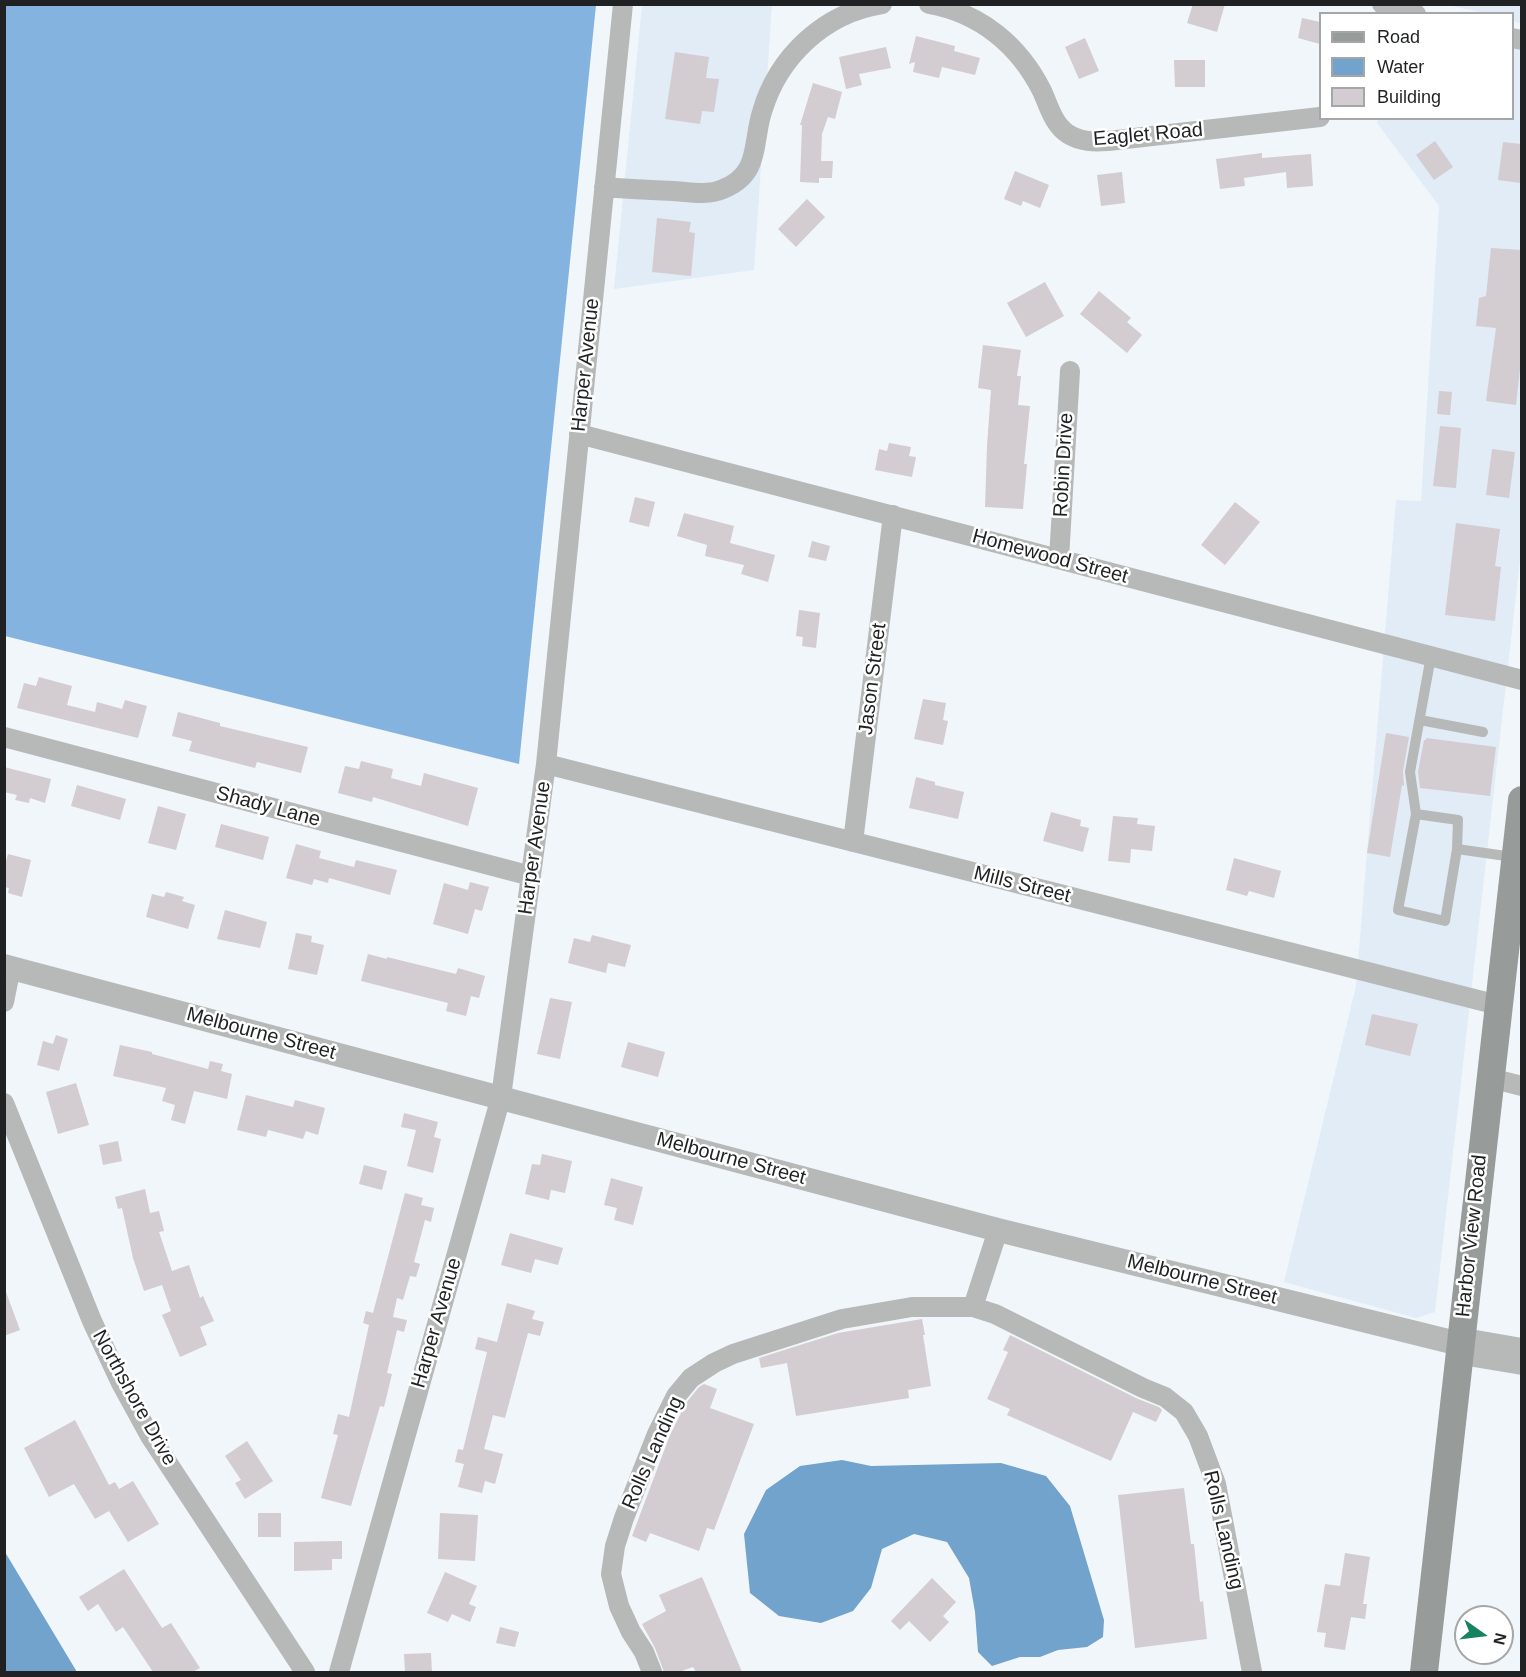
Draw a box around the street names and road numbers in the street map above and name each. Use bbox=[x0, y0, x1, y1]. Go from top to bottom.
street label: Eaglet Road bbox=[1092, 118, 1204, 152]
street label: Harper Avenue bbox=[567, 297, 605, 433]
street label: Robin Drive bbox=[1049, 412, 1079, 518]
street label: Homewood Street bbox=[970, 525, 1130, 589]
street label: Jason Street bbox=[854, 622, 892, 736]
street label: Harper Avenue bbox=[514, 780, 556, 916]
street label: Shady Lane bbox=[213, 782, 323, 832]
street label: Mills Street bbox=[971, 861, 1073, 909]
street label: Melbourne Street bbox=[184, 1003, 338, 1065]
street label: Melbourne Street bbox=[654, 1128, 808, 1190]
street label: Harbor View Road bbox=[1452, 1154, 1492, 1318]
street label: Melbourne Street bbox=[1125, 1250, 1279, 1310]
street label: Harper Avenue bbox=[407, 1255, 467, 1391]
street label: Northshore Drive bbox=[87, 1326, 181, 1470]
street label: Rolls Landing bbox=[617, 1393, 689, 1513]
street label: Rolls Landing bbox=[1198, 1468, 1248, 1592]

